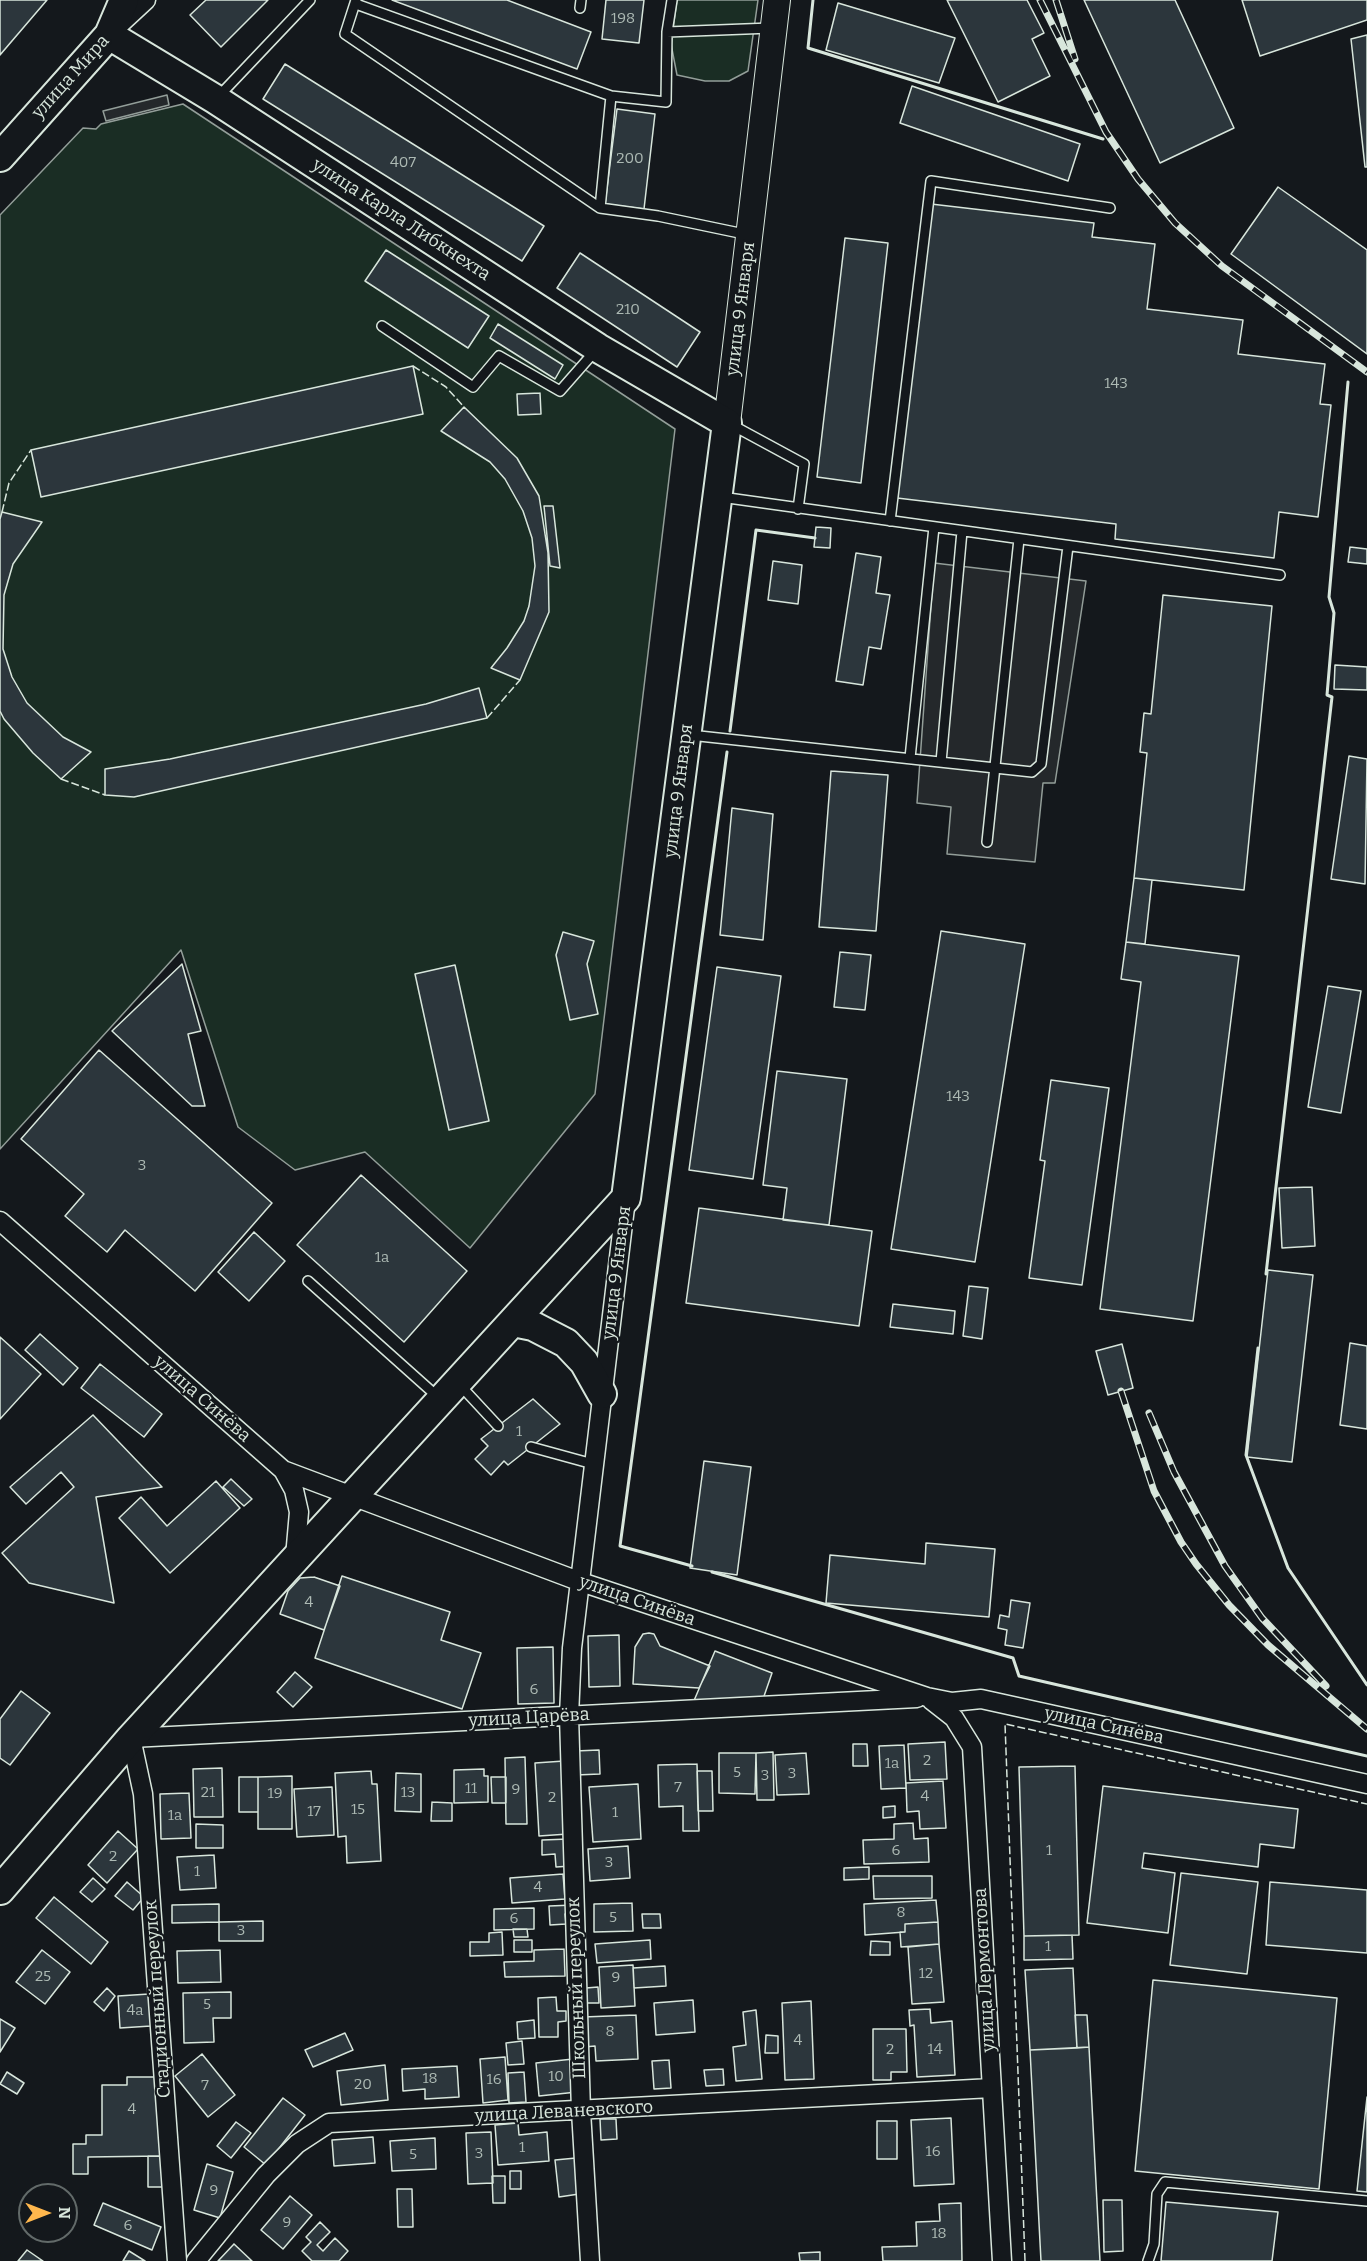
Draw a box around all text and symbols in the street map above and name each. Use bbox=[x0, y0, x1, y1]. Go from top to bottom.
house number: 198 bbox=[611, 10, 635, 28]
street label: улица Мира bbox=[28, 31, 114, 123]
house number: 200 bbox=[616, 150, 644, 168]
street label: улица Карла Либкнехта bbox=[308, 154, 494, 286]
house number: 407 bbox=[390, 154, 416, 172]
street label: улица 9 Января bbox=[722, 241, 760, 377]
house number: 210 bbox=[616, 301, 640, 319]
house number: 143 bbox=[1104, 375, 1128, 393]
street label: улица 9 Января bbox=[660, 723, 698, 859]
house number: 143 bbox=[946, 1088, 970, 1106]
house number: 3 bbox=[138, 1157, 146, 1175]
street label: улица 9 Января bbox=[598, 1205, 636, 1341]
house number: 1а bbox=[375, 1249, 389, 1267]
street label: улица Синёва bbox=[149, 1351, 255, 1447]
house number: 1 bbox=[516, 1423, 522, 1441]
street label: улица Синёва bbox=[576, 1571, 698, 1631]
house number: 4 bbox=[305, 1594, 313, 1612]
house number: 6 bbox=[530, 1681, 538, 1699]
street label: улица Синёва bbox=[1042, 1703, 1166, 1749]
street label: улица Царёва bbox=[468, 1704, 590, 1732]
house number: 2 bbox=[923, 1752, 931, 1770]
house number: 1а bbox=[885, 1755, 899, 1773]
house number: 5 bbox=[733, 1764, 741, 1782]
house number: 3 bbox=[788, 1765, 796, 1783]
house number: 3 bbox=[761, 1767, 769, 1785]
house number: 7 bbox=[674, 1779, 682, 1797]
house number: 11 bbox=[465, 1780, 477, 1798]
house number: 9 bbox=[512, 1781, 520, 1799]
house number: 21 bbox=[201, 1784, 215, 1802]
house number: 13 bbox=[401, 1784, 415, 1802]
house number: 19 bbox=[268, 1785, 282, 1803]
house number: 4 bbox=[921, 1788, 929, 1806]
house number: 2 bbox=[548, 1789, 556, 1807]
house number: 15 bbox=[351, 1801, 365, 1819]
house number: 17 bbox=[307, 1803, 321, 1821]
house number: 1 bbox=[612, 1804, 618, 1822]
house number: 1а bbox=[168, 1807, 182, 1825]
house number: 6 bbox=[892, 1842, 900, 1860]
house number: 1 bbox=[1046, 1842, 1052, 1860]
house number: 2 bbox=[109, 1848, 117, 1866]
house number: 3 bbox=[605, 1854, 613, 1872]
house number: 1 bbox=[194, 1863, 200, 1881]
house number: 4 bbox=[534, 1879, 542, 1897]
street label: улица Лермонтова bbox=[970, 1887, 1000, 2053]
street label: Школьный переулок bbox=[563, 1897, 591, 2079]
street label: Стадионный переулок bbox=[140, 1899, 176, 2099]
house number: 8 bbox=[896, 1904, 906, 1922]
house number: 5 bbox=[609, 1909, 617, 1927]
house number: 6 bbox=[510, 1910, 518, 1928]
house number: 3 bbox=[237, 1922, 245, 1940]
house number: 1 bbox=[1045, 1938, 1051, 1956]
house number: 12 bbox=[919, 1965, 933, 1983]
house number: 25 bbox=[35, 1968, 51, 1986]
house number: 9 bbox=[612, 1969, 620, 1987]
house number: 5 bbox=[203, 1996, 211, 2014]
house number: 4а bbox=[127, 2002, 143, 2020]
house number: 8 bbox=[605, 2023, 615, 2041]
house number: 4 bbox=[794, 2032, 802, 2050]
house number: 2 bbox=[886, 2041, 894, 2059]
house number: 14 bbox=[928, 2041, 942, 2059]
house number: 10 bbox=[548, 2068, 564, 2086]
house number: 18 bbox=[422, 2070, 438, 2088]
house number: 16 bbox=[487, 2071, 501, 2089]
house number: 20 bbox=[354, 2076, 372, 2094]
house number: 7 bbox=[201, 2077, 209, 2095]
street label: улица Леваневского bbox=[474, 2097, 654, 2127]
house number: 4 bbox=[128, 2101, 136, 2119]
house number: 1 bbox=[519, 2139, 525, 2157]
house number: 16 bbox=[926, 2143, 940, 2161]
house number: 3 bbox=[475, 2145, 483, 2163]
house number: 5 bbox=[409, 2146, 417, 2164]
house number: 9 bbox=[210, 2182, 218, 2200]
north arrow bbox=[18, 2183, 78, 2243]
text: N bbox=[55, 2207, 74, 2219]
house number: 9 bbox=[283, 2214, 291, 2232]
house number: 6 bbox=[124, 2217, 132, 2235]
house number: 18 bbox=[931, 2225, 947, 2243]

